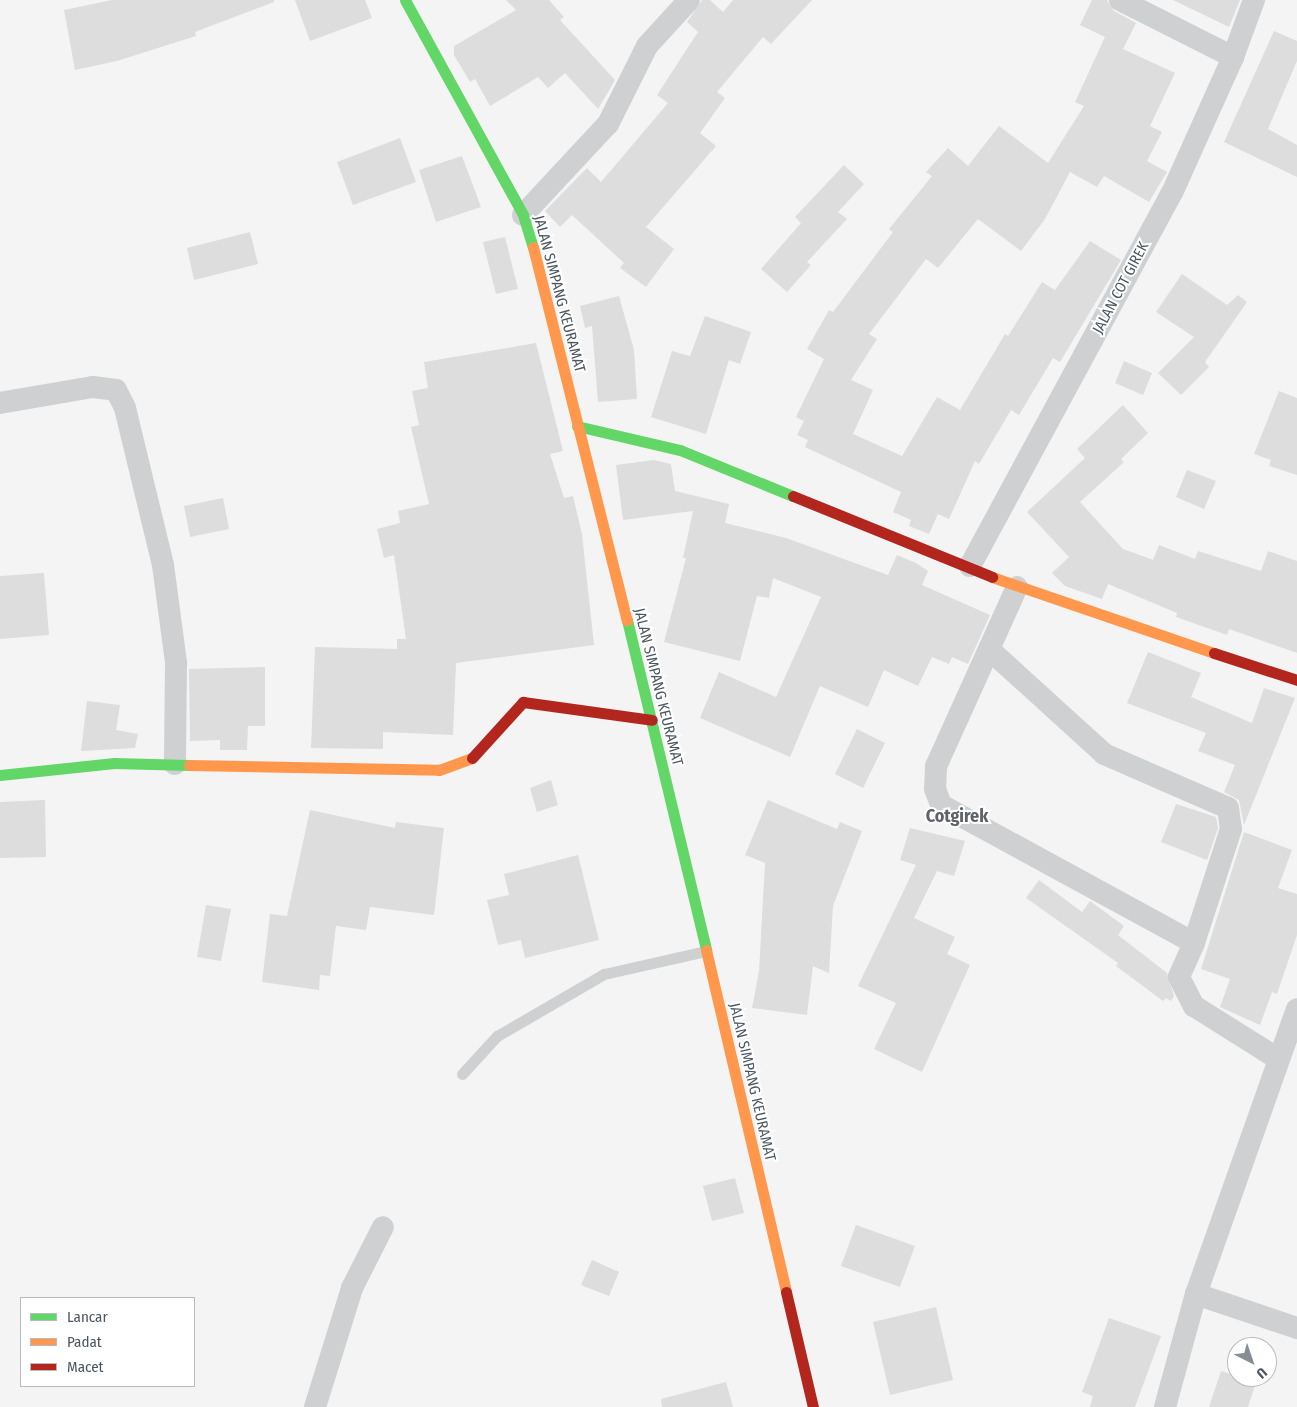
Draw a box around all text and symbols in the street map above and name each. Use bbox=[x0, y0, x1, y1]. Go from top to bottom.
street label: JALAN SIMPANG KEURAMAT bbox=[529, 214, 589, 374]
street label: JALAN COT GIREK bbox=[1089, 239, 1153, 337]
street label: JALAN SIMPANG KEURAMAT bbox=[630, 606, 686, 768]
district label: Cotgirek bbox=[926, 805, 988, 827]
street label: JALAN SIMPANG KEURAMAT bbox=[725, 1001, 779, 1163]
legend bbox=[20, 1297, 195, 1387]
text: Lancar bbox=[67, 1308, 108, 1326]
text: Padat bbox=[67, 1333, 102, 1351]
north arrow bbox=[1227, 1337, 1277, 1387]
text: Macet bbox=[67, 1358, 103, 1376]
text: U bbox=[1253, 1364, 1270, 1382]

